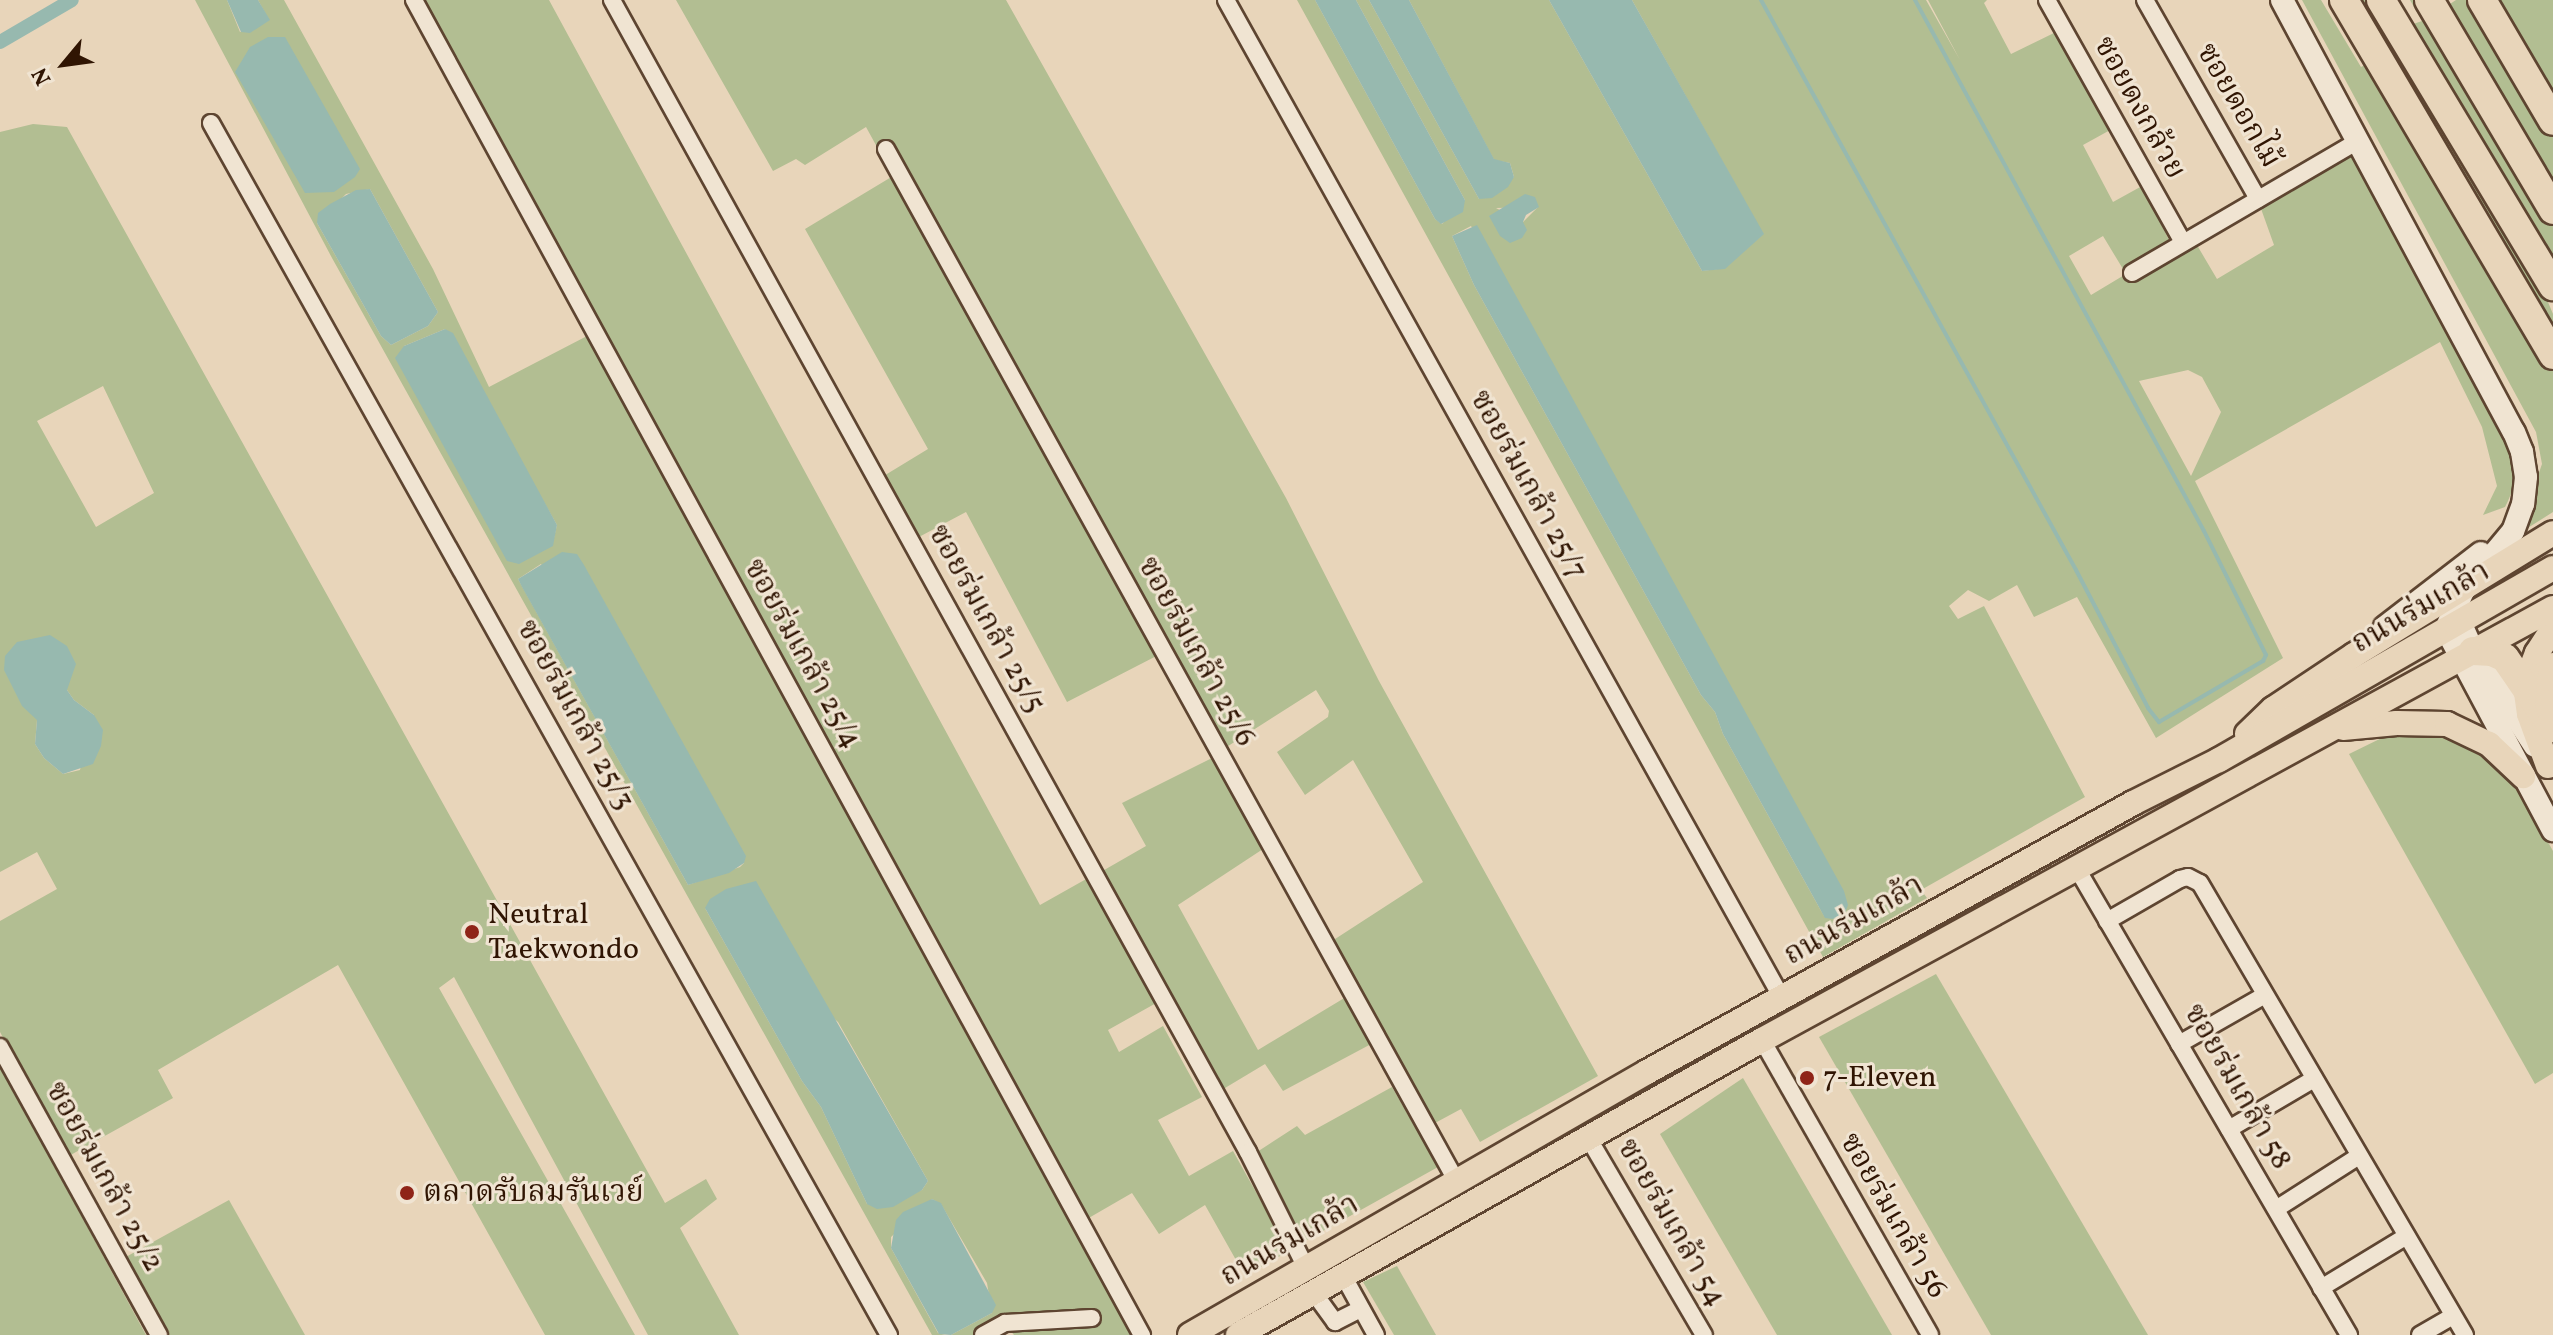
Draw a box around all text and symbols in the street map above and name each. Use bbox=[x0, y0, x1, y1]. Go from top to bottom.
north arrow bbox=[24, 24, 104, 104]
street label: ซอยดงกล้วย bbox=[2085, 30, 2193, 186]
street label: ซอยดอกไม้ bbox=[2188, 37, 2288, 175]
text: N bbox=[25, 61, 60, 90]
street label: ซอยร่มเกล้า 25/7 bbox=[1461, 384, 1595, 586]
street label: ซอยร่มเกล้า 25/5 bbox=[919, 519, 1053, 719]
street label: ซอยร่มเกล้า 25/6 bbox=[1129, 551, 1263, 753]
street label: ซอยร่มเกล้า 25/4 bbox=[735, 553, 869, 755]
street label: ถนนร่มเกล้า bbox=[2345, 554, 2497, 662]
street label: ซอยร่มเกล้า 25/3 bbox=[508, 614, 642, 816]
street label: ถนนร่มเกล้า bbox=[1778, 868, 1930, 974]
place label: Neutral Taekwondo bbox=[488, 897, 639, 968]
marker: Neutral Taekwondo bbox=[463, 923, 481, 941]
street label: ซอยร่มเกล้า 58 bbox=[2175, 998, 2299, 1176]
place label: 7-Eleven bbox=[1823, 1060, 1937, 1096]
marker: 7-Eleven bbox=[1798, 1069, 1816, 1087]
street label: ซอยร่มเกล้า 25/2 bbox=[37, 1076, 171, 1278]
street label: ซอยร่มเกล้า 56 bbox=[1831, 1127, 1955, 1305]
street label: ซอยร่มเกล้า 54 bbox=[1608, 1133, 1734, 1313]
place label: ตลาดรับลมรันเวย์ bbox=[423, 1175, 644, 1211]
marker: ตลาดรับลมรันเวย์ bbox=[398, 1184, 416, 1202]
street label: ถนนร่มเกล้า bbox=[1214, 1187, 1366, 1295]

